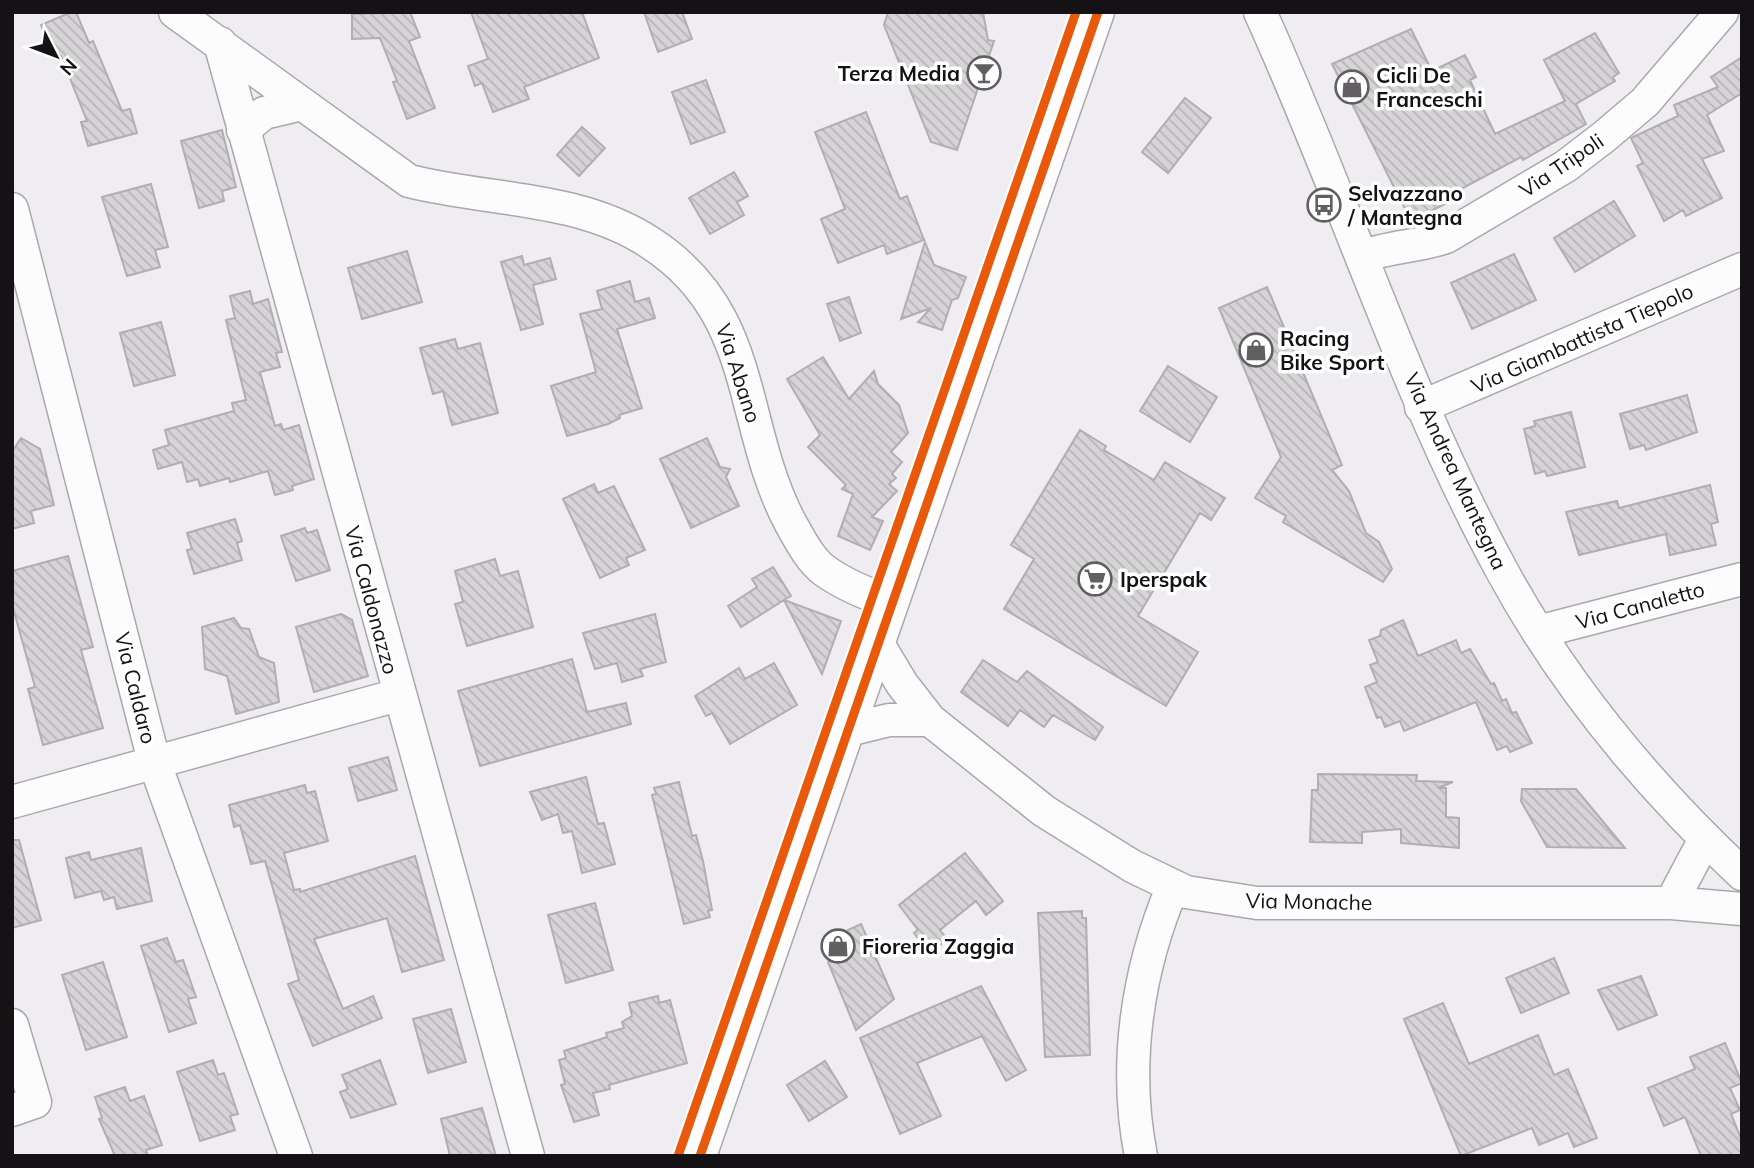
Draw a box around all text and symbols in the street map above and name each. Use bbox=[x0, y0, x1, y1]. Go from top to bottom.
north arrow bbox=[21, 21, 91, 91]
text: N bbox=[55, 54, 82, 81]
bar icon: Terza Media bbox=[965, 54, 1003, 92]
place label: Terza Media bbox=[838, 60, 960, 86]
place label: Cicli De Franceschi bbox=[1376, 62, 1483, 112]
shop icon: Cicli De Franceschi bbox=[1333, 68, 1371, 106]
street label: Via Tripoli bbox=[1514, 127, 1608, 203]
place label: Selvazzano / Mantegna bbox=[1347, 180, 1463, 230]
bus stop icon: Selvazzano / Mantegna bbox=[1305, 186, 1343, 224]
street label: Via Giambattista Tiepolo bbox=[1467, 277, 1697, 399]
street label: Via Abano bbox=[711, 320, 767, 426]
place label: Racing Bike Sport bbox=[1280, 325, 1384, 375]
shop icon: Racing Bike Sport bbox=[1237, 331, 1275, 369]
street label: Via Andrea Mantegna bbox=[1399, 368, 1513, 574]
street label: Via Caldonazzo bbox=[340, 523, 404, 677]
supermarket icon: Iperspak bbox=[1076, 560, 1114, 598]
place label: Iperspak bbox=[1120, 566, 1207, 592]
street label: Via Canaletto bbox=[1573, 575, 1707, 635]
street label: Via Caldaro bbox=[110, 630, 162, 746]
street label: Via Monache bbox=[1245, 887, 1373, 915]
shop icon: Fioreria Zaggia bbox=[819, 927, 857, 965]
place label: Fioreria Zaggia bbox=[862, 933, 1014, 959]

